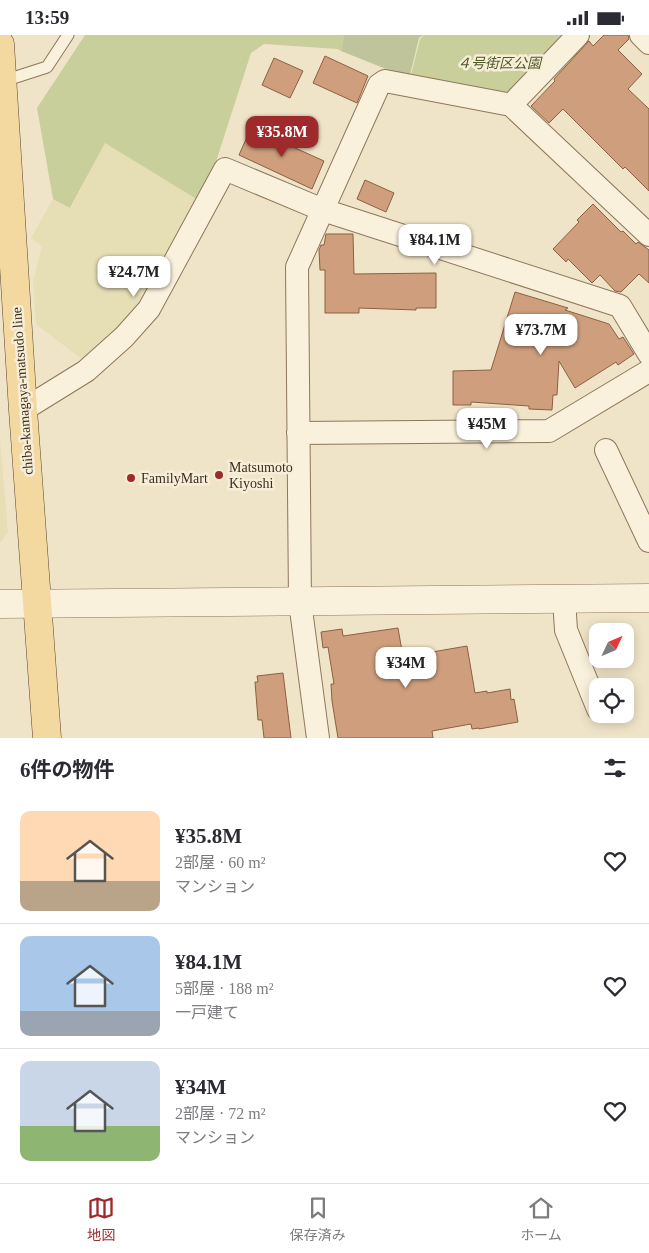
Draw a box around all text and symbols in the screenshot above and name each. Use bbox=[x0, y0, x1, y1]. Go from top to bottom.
text: 13:59 bbox=[25, 7, 69, 28]
park label: ４号街区公園 bbox=[457, 56, 543, 71]
pin: ¥35.8M bbox=[241, 115, 323, 158]
text: ¥35.8M bbox=[256, 123, 308, 140]
pin: ¥84.1M bbox=[394, 223, 476, 266]
text: ¥84.1M bbox=[409, 231, 461, 248]
pin: ¥24.7M bbox=[93, 255, 175, 298]
text: ¥24.7M bbox=[108, 263, 160, 280]
street label: chiba-kamagaya-matsudo line bbox=[9, 306, 36, 475]
pin: ¥73.7M bbox=[500, 313, 582, 356]
text: ¥73.7M bbox=[515, 321, 567, 338]
pin: ¥45M bbox=[457, 407, 517, 450]
text: ¥45M bbox=[467, 415, 507, 432]
place label: Matsumoto Kiyoshi bbox=[229, 460, 293, 491]
marker: Matsumoto Kiyoshi bbox=[213, 469, 225, 481]
place label: FamilyMart bbox=[141, 471, 208, 486]
marker: FamilyMart bbox=[125, 472, 137, 484]
north arrow bbox=[589, 623, 634, 667]
map controls bbox=[589, 623, 634, 723]
pin: ¥34M bbox=[376, 647, 436, 689]
text: ¥34M bbox=[386, 654, 426, 671]
button: locate bbox=[589, 678, 634, 723]
icon: filters bbox=[601, 754, 629, 782]
text: 6件の物件 bbox=[20, 758, 115, 782]
text: ¥35.8M bbox=[175, 824, 242, 848]
icon: home bbox=[60, 831, 120, 891]
icon: heart bbox=[601, 847, 629, 875]
text: 2部屋 · 60 m² bbox=[175, 854, 266, 871]
text: マンション bbox=[175, 878, 255, 895]
text: ¥84.1M bbox=[175, 950, 242, 974]
icon: home bbox=[60, 956, 120, 1016]
icon: heart bbox=[601, 972, 629, 1000]
text: 5部屋 · 188 m² bbox=[175, 980, 274, 997]
text: 一戸建て bbox=[175, 1004, 239, 1021]
text: ¥34M bbox=[175, 1075, 226, 1099]
icon: home bbox=[60, 1081, 120, 1141]
icon: heart bbox=[601, 1097, 629, 1125]
text: 2部屋 · 72 m² bbox=[175, 1105, 266, 1122]
text: マンション bbox=[175, 1129, 255, 1146]
tab: 地図 bbox=[87, 1194, 115, 1244]
tab: 保存済み bbox=[290, 1194, 346, 1244]
tab: ホーム bbox=[520, 1194, 562, 1244]

